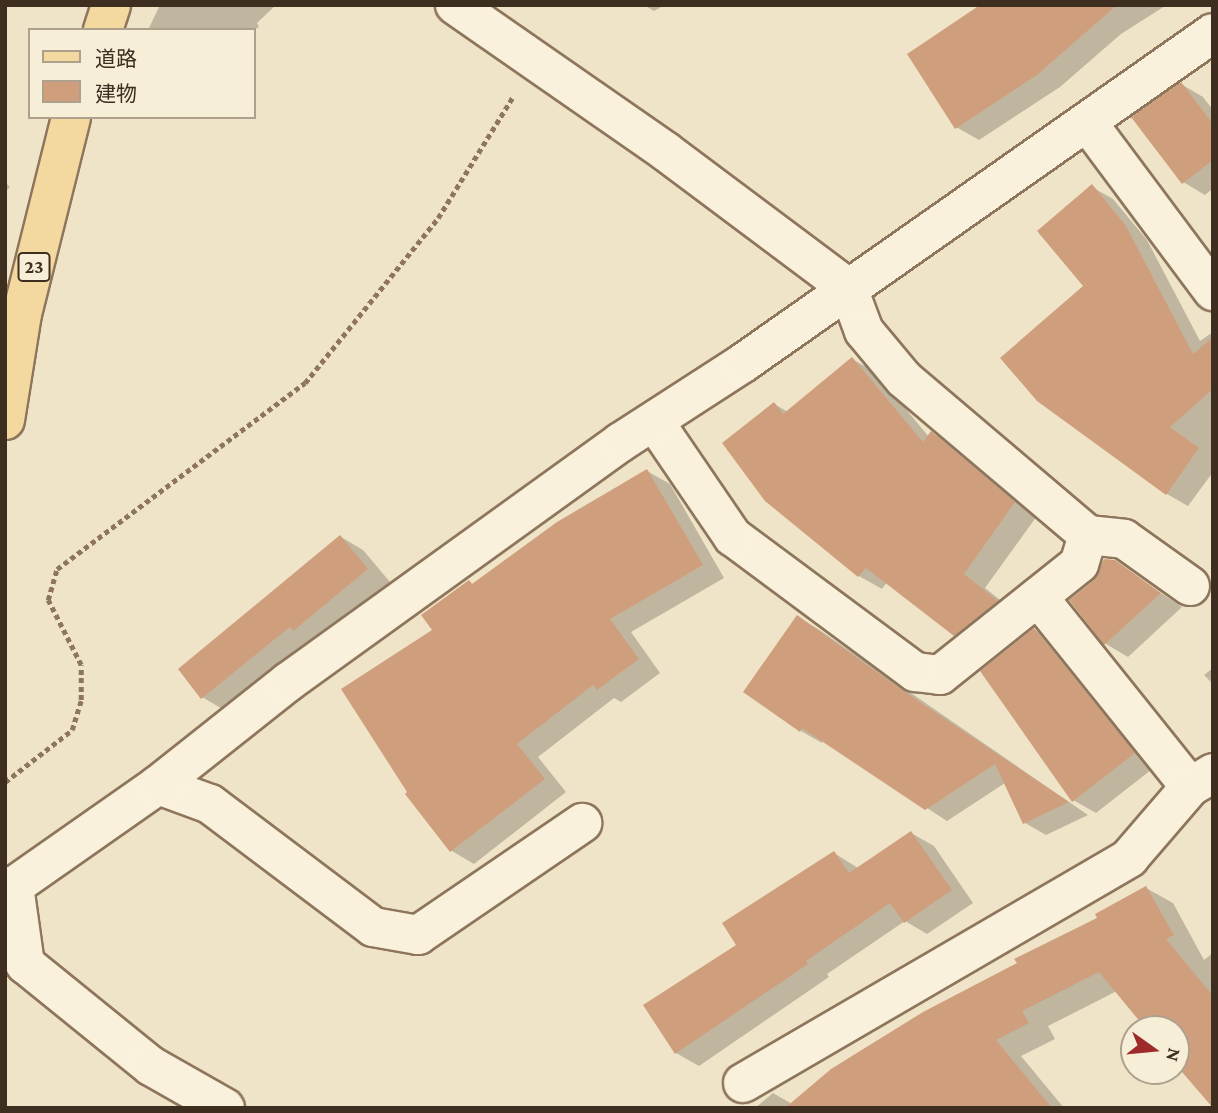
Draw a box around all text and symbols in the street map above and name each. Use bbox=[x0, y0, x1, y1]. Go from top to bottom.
legend bbox=[28, 28, 256, 119]
text: 道路 bbox=[95, 47, 137, 71]
text: 建物 bbox=[95, 82, 137, 106]
road number: 23 bbox=[16, 252, 52, 282]
north arrow bbox=[1120, 1015, 1190, 1085]
text: N bbox=[1162, 1046, 1186, 1064]

